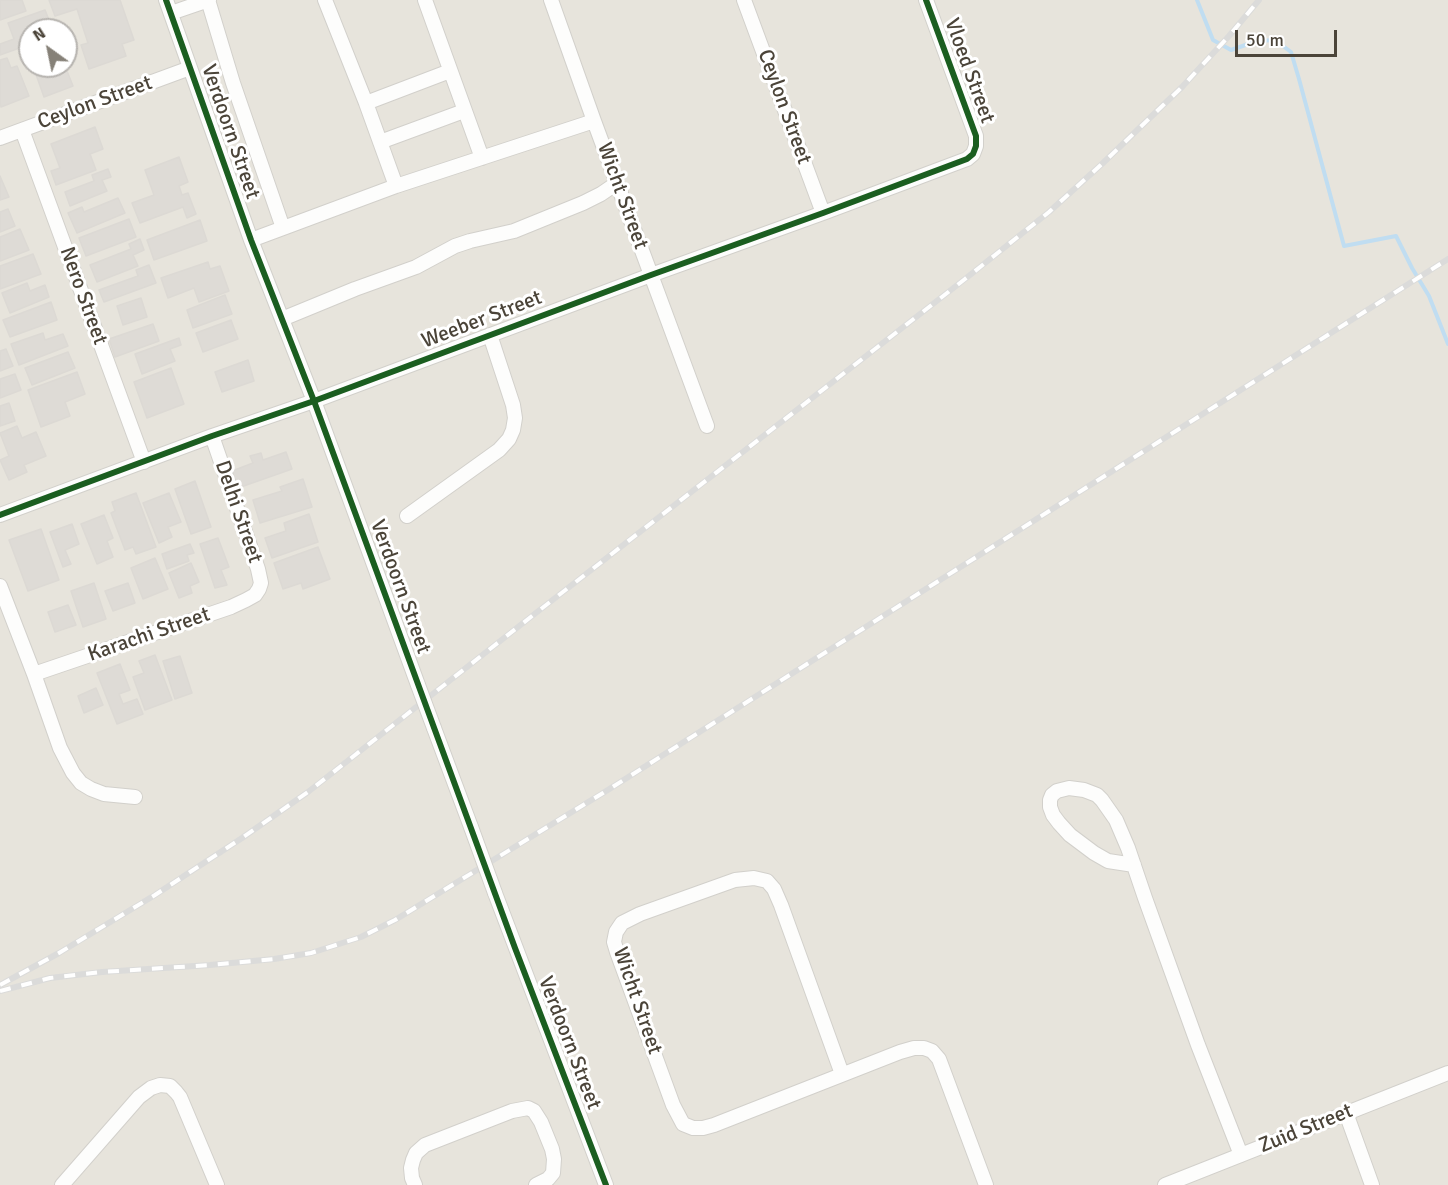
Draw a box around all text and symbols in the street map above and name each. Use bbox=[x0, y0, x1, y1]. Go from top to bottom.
street label: Vloed Street bbox=[938, 15, 1000, 127]
north arrow bbox=[18, 18, 78, 78]
scale bar bbox=[1238, 18, 1340, 56]
text: N bbox=[29, 23, 49, 46]
text: 50 m bbox=[1246, 29, 1284, 51]
street label: Ceylon Street bbox=[752, 46, 816, 168]
street label: Verdoorn Street bbox=[195, 61, 265, 203]
street label: Ceylon Street bbox=[34, 71, 156, 135]
street label: Wicht Street bbox=[591, 139, 653, 253]
street label: Nero Street bbox=[54, 244, 112, 348]
street label: Weeber Street bbox=[418, 286, 546, 354]
street label: Delhi Street bbox=[209, 457, 267, 567]
street label: Verdoorn Street bbox=[364, 517, 436, 657]
street label: Karachi Street bbox=[85, 602, 213, 668]
street label: Wicht Street bbox=[607, 944, 667, 1058]
street label: Verdoorn Street bbox=[532, 973, 606, 1113]
street label: Zuid Street bbox=[1255, 1099, 1357, 1159]

